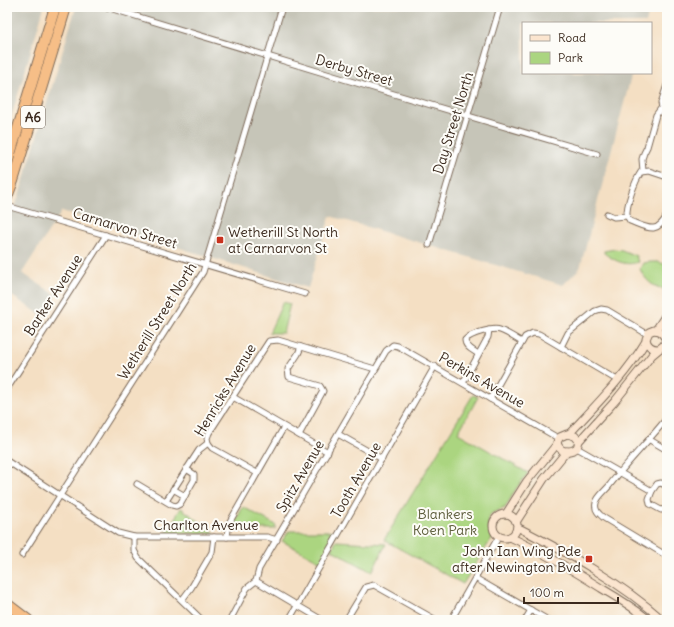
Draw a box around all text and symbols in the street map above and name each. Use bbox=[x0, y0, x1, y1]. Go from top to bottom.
legend bbox=[522, 22, 652, 74]
text: Road bbox=[558, 30, 586, 45]
street label: Derby Street bbox=[313, 50, 395, 90]
text: Park bbox=[558, 50, 583, 65]
street label: Day Street North bbox=[429, 70, 477, 176]
road number: A6 bbox=[21, 106, 45, 128]
street label: Carnarvon Street bbox=[71, 204, 180, 252]
place label: Wetherill St North at Carnarvon St bbox=[228, 223, 338, 257]
marker: Wetherill St North at Carnarvon St bbox=[215, 235, 225, 245]
street label: Barker Avenue bbox=[20, 251, 86, 339]
street label: Wetherill Street North bbox=[114, 259, 200, 383]
street label: Henricks Avenue bbox=[190, 340, 260, 440]
street label: Perkins Avenue bbox=[436, 348, 528, 412]
street label: Spitz Avenue bbox=[272, 437, 328, 515]
street label: Tooth Avenue bbox=[327, 439, 385, 521]
park label: Blankers Koen Park bbox=[413, 505, 477, 539]
street label: Charlton Avenue bbox=[153, 516, 259, 534]
place label: John Ian Wing Pde after Newington Bvd bbox=[452, 542, 581, 576]
marker: John Ian Wing Pde after Newington Bvd bbox=[584, 554, 594, 564]
scale bar bbox=[524, 579, 618, 605]
text: 100 m bbox=[530, 585, 564, 600]

